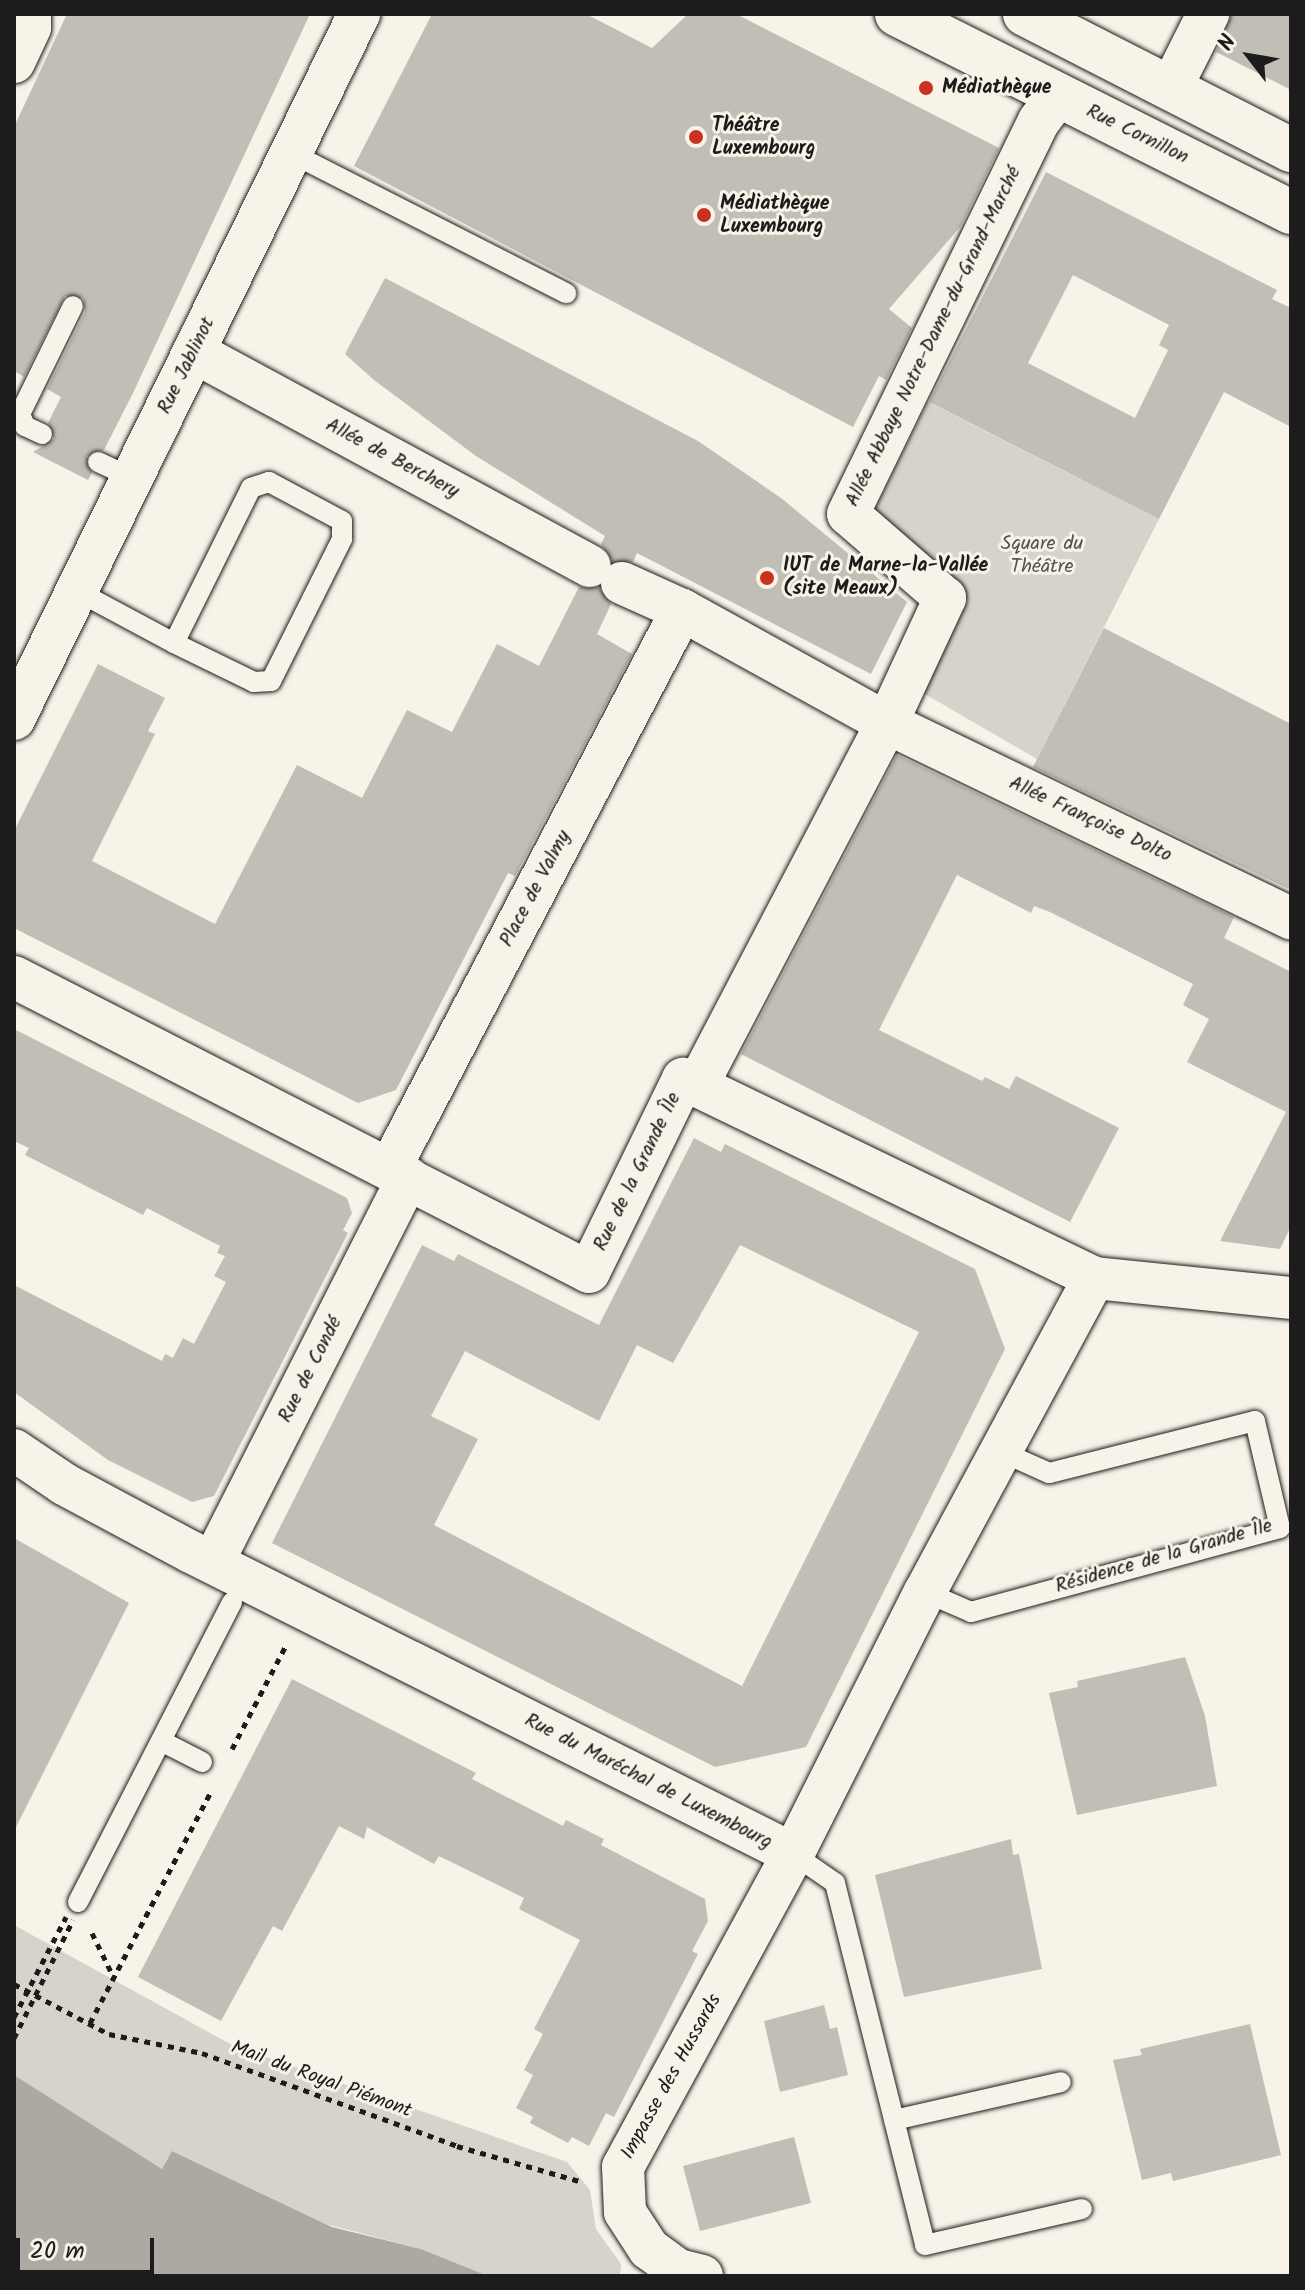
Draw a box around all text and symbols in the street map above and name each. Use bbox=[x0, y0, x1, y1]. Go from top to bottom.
north arrow bbox=[1209, 16, 1289, 96]
text: N bbox=[1209, 28, 1247, 58]
place label: Médiathèque bbox=[942, 76, 1052, 100]
marker: Médiathèque bbox=[917, 79, 935, 97]
street label: Rue Cornillon bbox=[1082, 100, 1192, 170]
place label: Théâtre Luxembourg bbox=[712, 114, 815, 161]
marker: Théâtre Luxembourg bbox=[687, 128, 705, 146]
street label: Allée Abbaye Notre-Dame-du-Grand-Marché bbox=[841, 163, 1027, 511]
place label: Médiathèque Luxembourg bbox=[720, 192, 830, 239]
marker: Médiathèque Luxembourg bbox=[695, 206, 713, 224]
street label: Rue Jablinot bbox=[153, 314, 221, 418]
street label: Allée de Berchery bbox=[321, 414, 463, 504]
park label: Square du Théâtre bbox=[1001, 533, 1083, 580]
place label: IUT de Marne-la-Vallée (site Meaux) bbox=[783, 554, 988, 601]
marker: IUT de Marne-la-Vallée (site Meaux) bbox=[758, 569, 776, 587]
street label: Allée Françoise Dolto bbox=[1005, 772, 1175, 868]
street label: Place de Valmy bbox=[495, 827, 577, 951]
street label: Rue de la Grande Île bbox=[589, 1089, 687, 1255]
street label: Rue de Condé bbox=[274, 1313, 348, 1427]
street label: Résidence de la Grande Île bbox=[1053, 1515, 1275, 1599]
street label: Rue du Maréchal de Luxembourg bbox=[520, 1709, 776, 1855]
street label: Impasse des Hussards bbox=[617, 1990, 727, 2164]
street label: Mail du Royal Piémont bbox=[227, 2036, 415, 2124]
scale bar bbox=[20, 2222, 158, 2272]
text: 20 m bbox=[30, 2232, 85, 2271]

